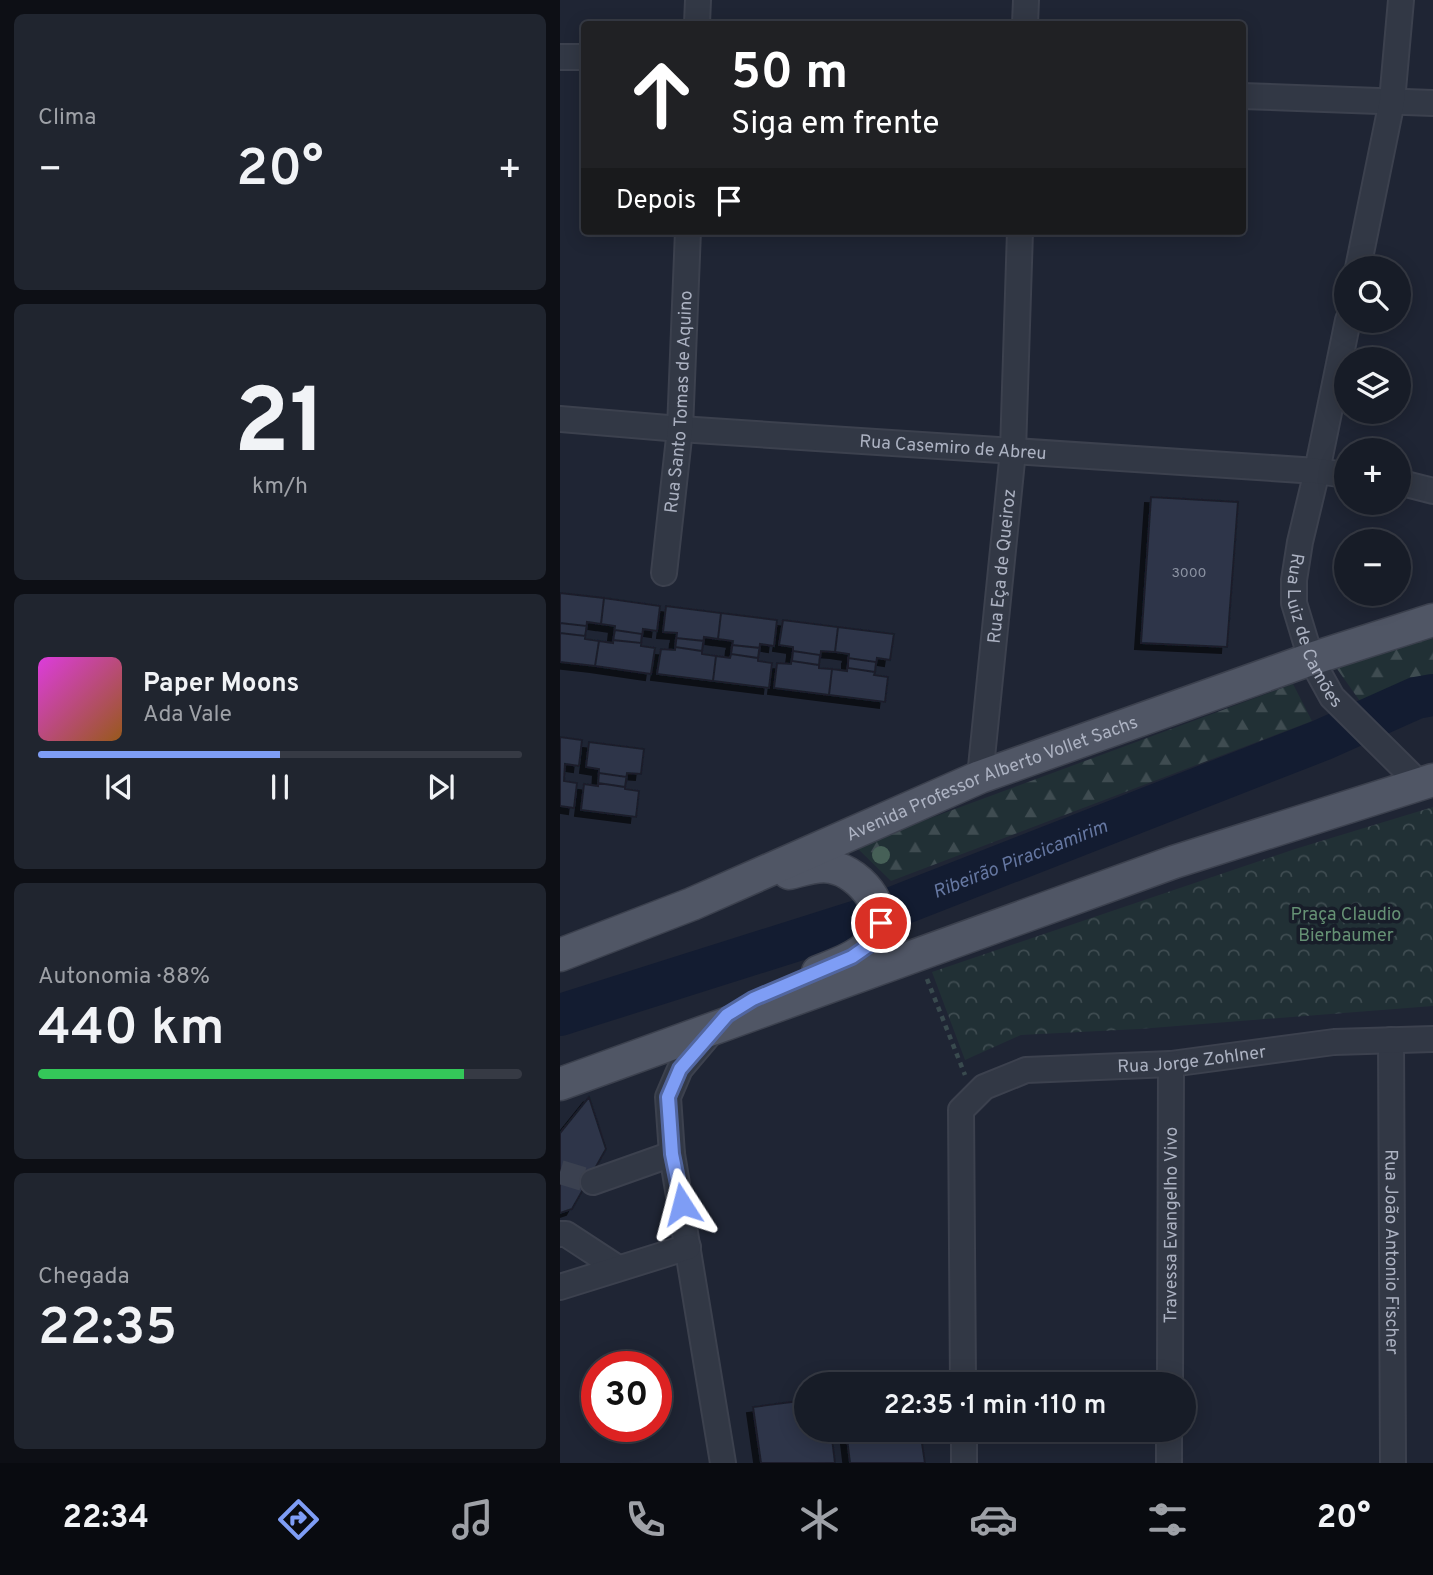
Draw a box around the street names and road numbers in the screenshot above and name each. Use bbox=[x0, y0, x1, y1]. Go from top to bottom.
street label: Rua Santo Tomas de Aquino bbox=[661, 290, 699, 514]
street label: Rua Casemiro de Abreu bbox=[859, 431, 1047, 466]
street label: Rua Eça de Queiroz bbox=[984, 488, 1022, 645]
street label: Rua Luiz de Camões bbox=[1280, 551, 1347, 714]
street label: Avenida Professor Alberto Vollet Sachs bbox=[843, 712, 1141, 847]
street label: Rua Jorge Zohlner bbox=[1117, 1041, 1268, 1079]
street label: Travessa Evangelho Vivo bbox=[1160, 1127, 1184, 1323]
street label: Rua João Antonio Fischer bbox=[1379, 1149, 1402, 1355]

